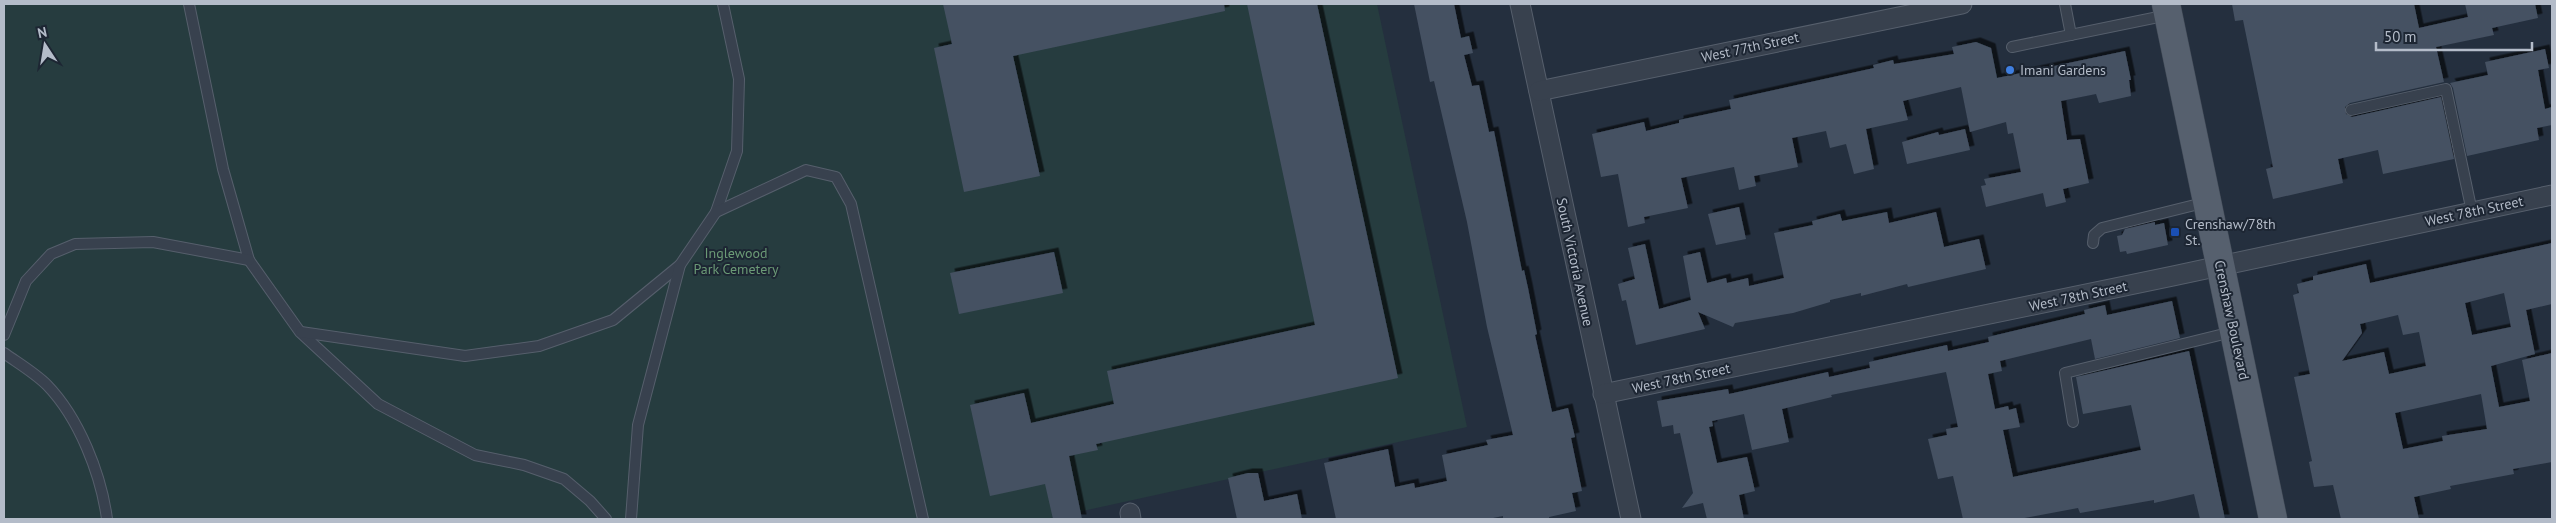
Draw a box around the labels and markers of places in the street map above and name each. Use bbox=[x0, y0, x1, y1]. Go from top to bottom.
place label: Imani Gardens bbox=[2020, 61, 2106, 79]
marker: Imani Gardens bbox=[2004, 64, 2016, 76]
place label: Crenshaw/78th St. bbox=[2185, 215, 2276, 249]
marker: Crenshaw/78th St. bbox=[2169, 226, 2181, 238]

